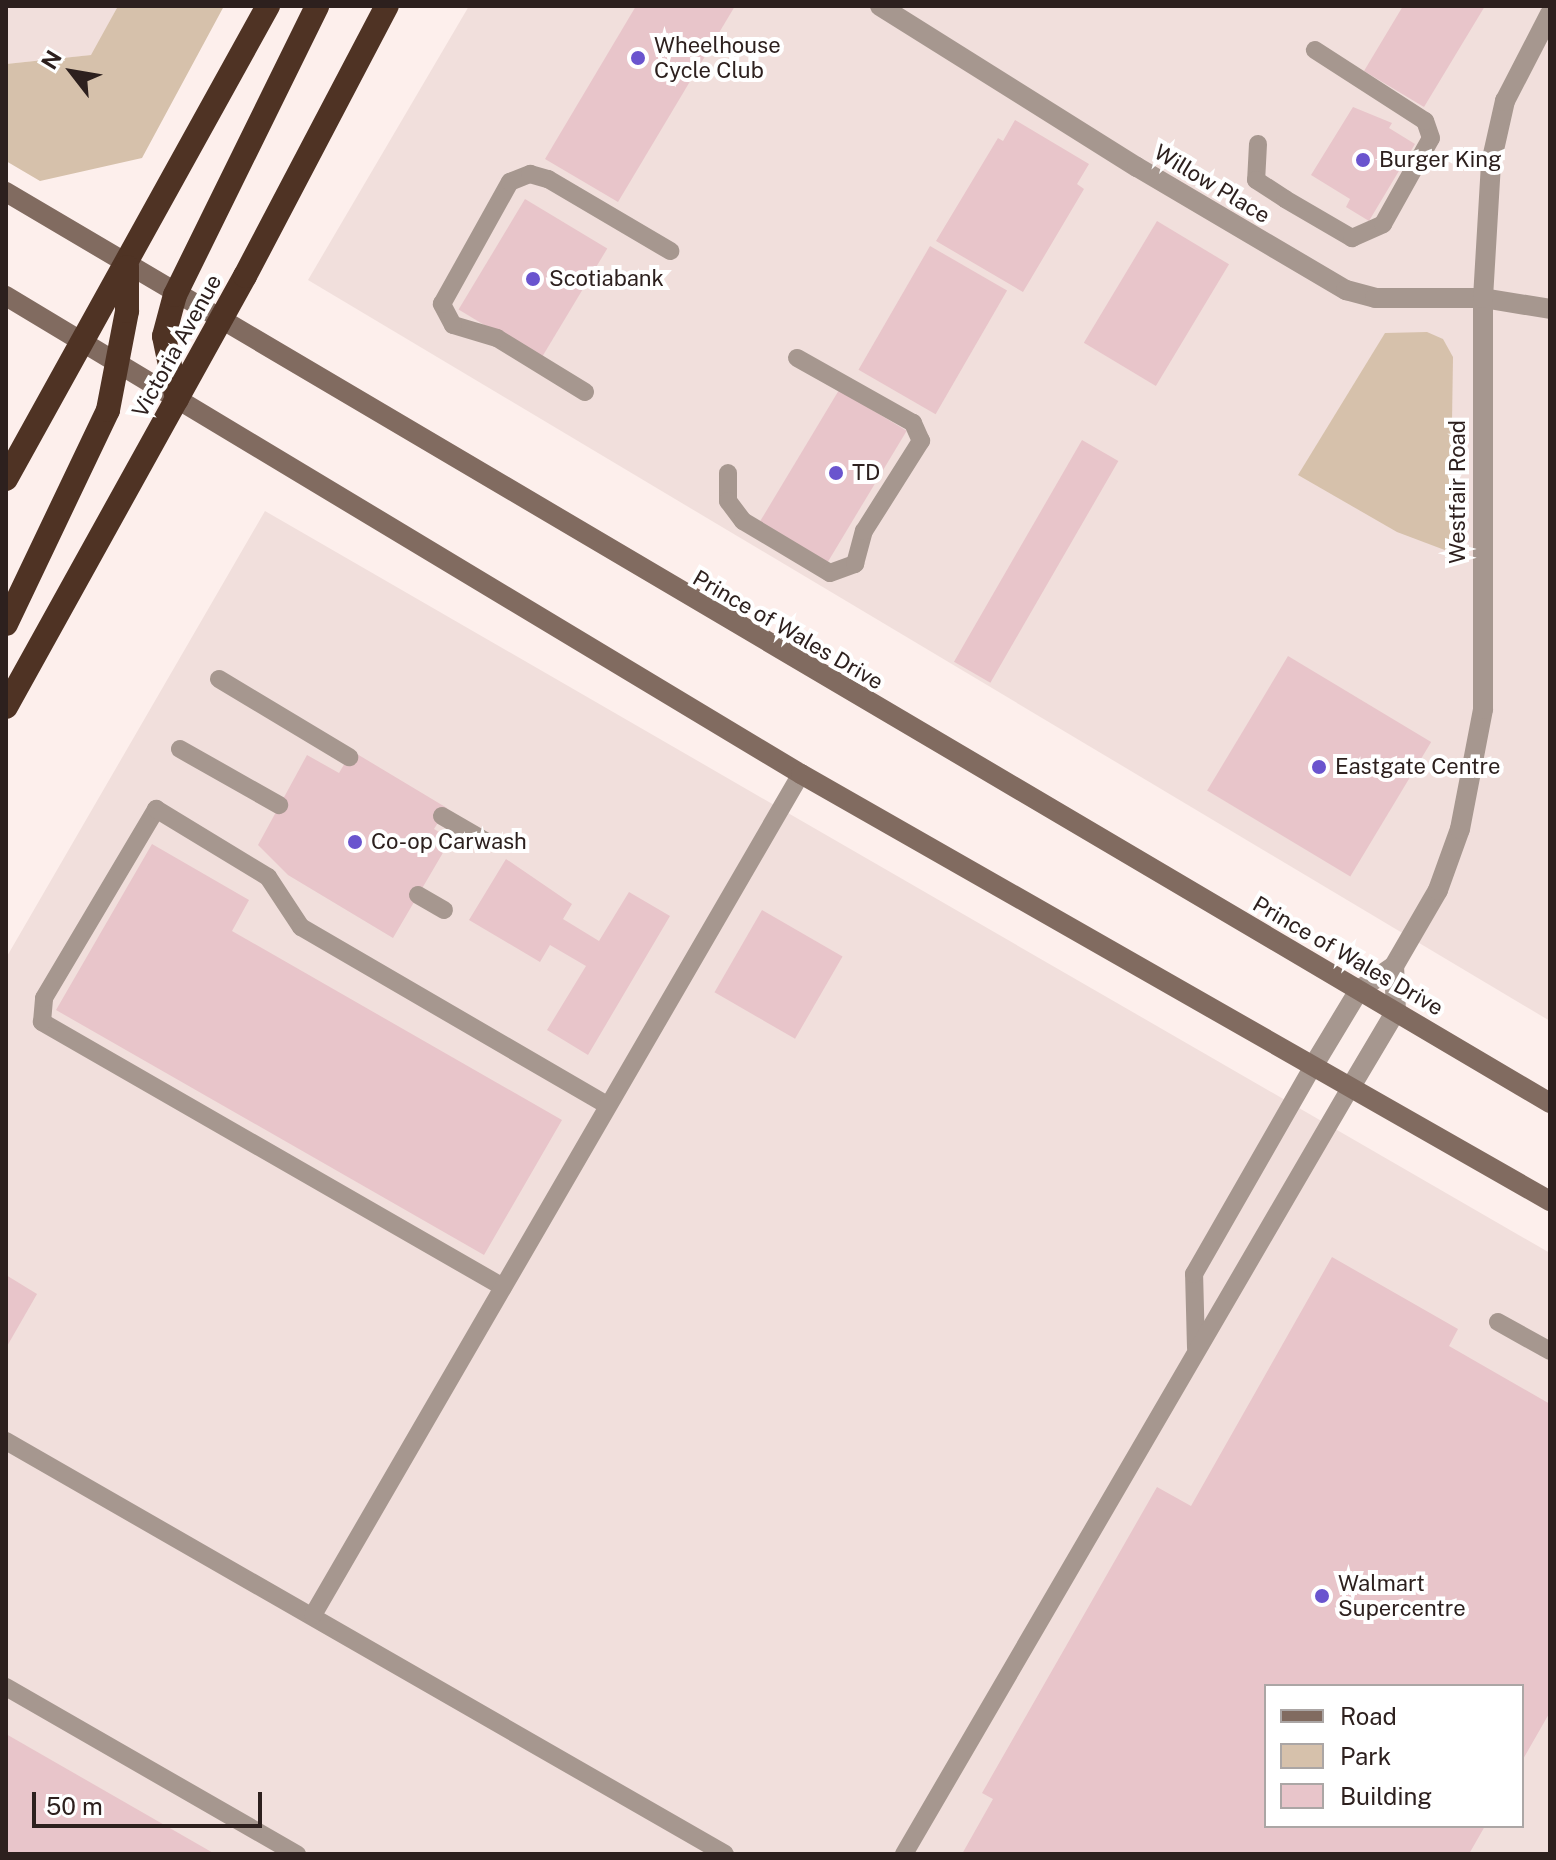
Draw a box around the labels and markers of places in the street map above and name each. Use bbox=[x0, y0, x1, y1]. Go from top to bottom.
place label: Wheelhouse Cycle Club bbox=[654, 32, 781, 84]
marker: Wheelhouse Cycle Club bbox=[629, 49, 647, 67]
place label: Burger King bbox=[1379, 147, 1502, 173]
marker: Burger King bbox=[1354, 151, 1372, 169]
place label: Scotiabank bbox=[549, 266, 664, 292]
marker: Scotiabank bbox=[524, 270, 542, 288]
place label: TD bbox=[852, 460, 880, 486]
marker: TD bbox=[827, 464, 845, 482]
place label: Eastgate Centre bbox=[1335, 754, 1501, 780]
marker: Eastgate Centre bbox=[1310, 758, 1328, 776]
place label: Co-op Carwash bbox=[371, 829, 527, 855]
marker: Co-op Carwash bbox=[346, 833, 364, 851]
place label: Walmart Supercentre bbox=[1338, 1570, 1466, 1622]
marker: Walmart Supercentre bbox=[1313, 1587, 1331, 1605]

